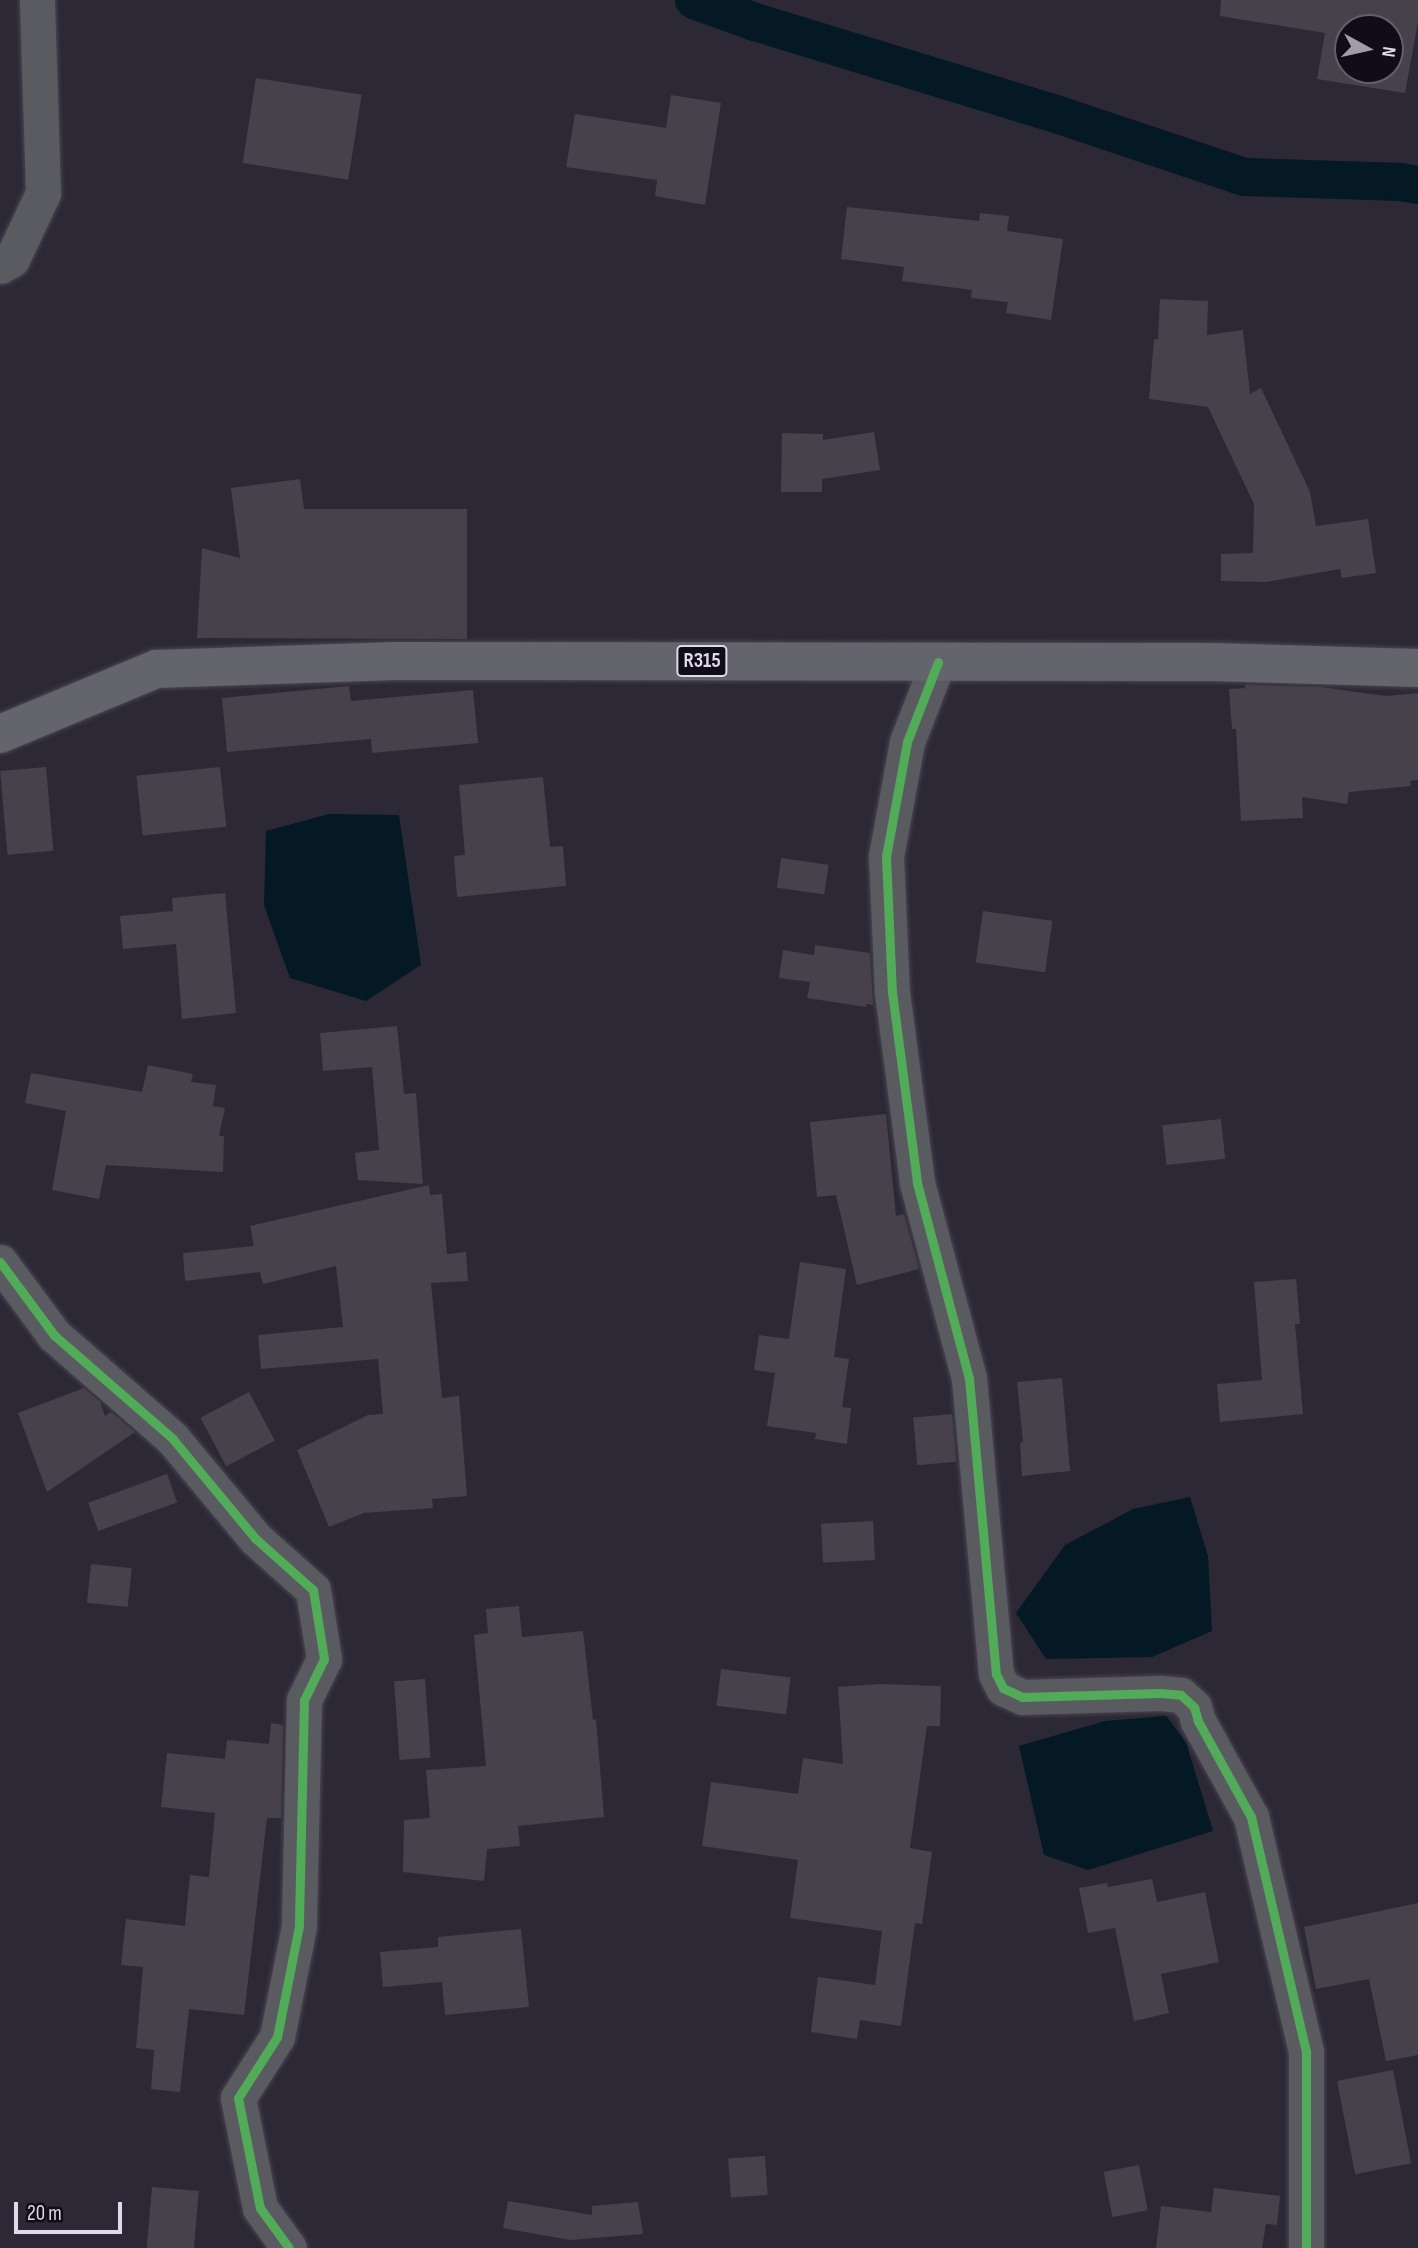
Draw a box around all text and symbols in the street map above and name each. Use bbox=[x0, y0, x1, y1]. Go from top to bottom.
north arrow bbox=[1334, 14, 1404, 84]
text: N bbox=[1376, 45, 1400, 58]
road number: R315 bbox=[676, 644, 728, 678]
scale bar bbox=[18, 2188, 126, 2232]
text: 20 m bbox=[27, 2201, 62, 2226]

